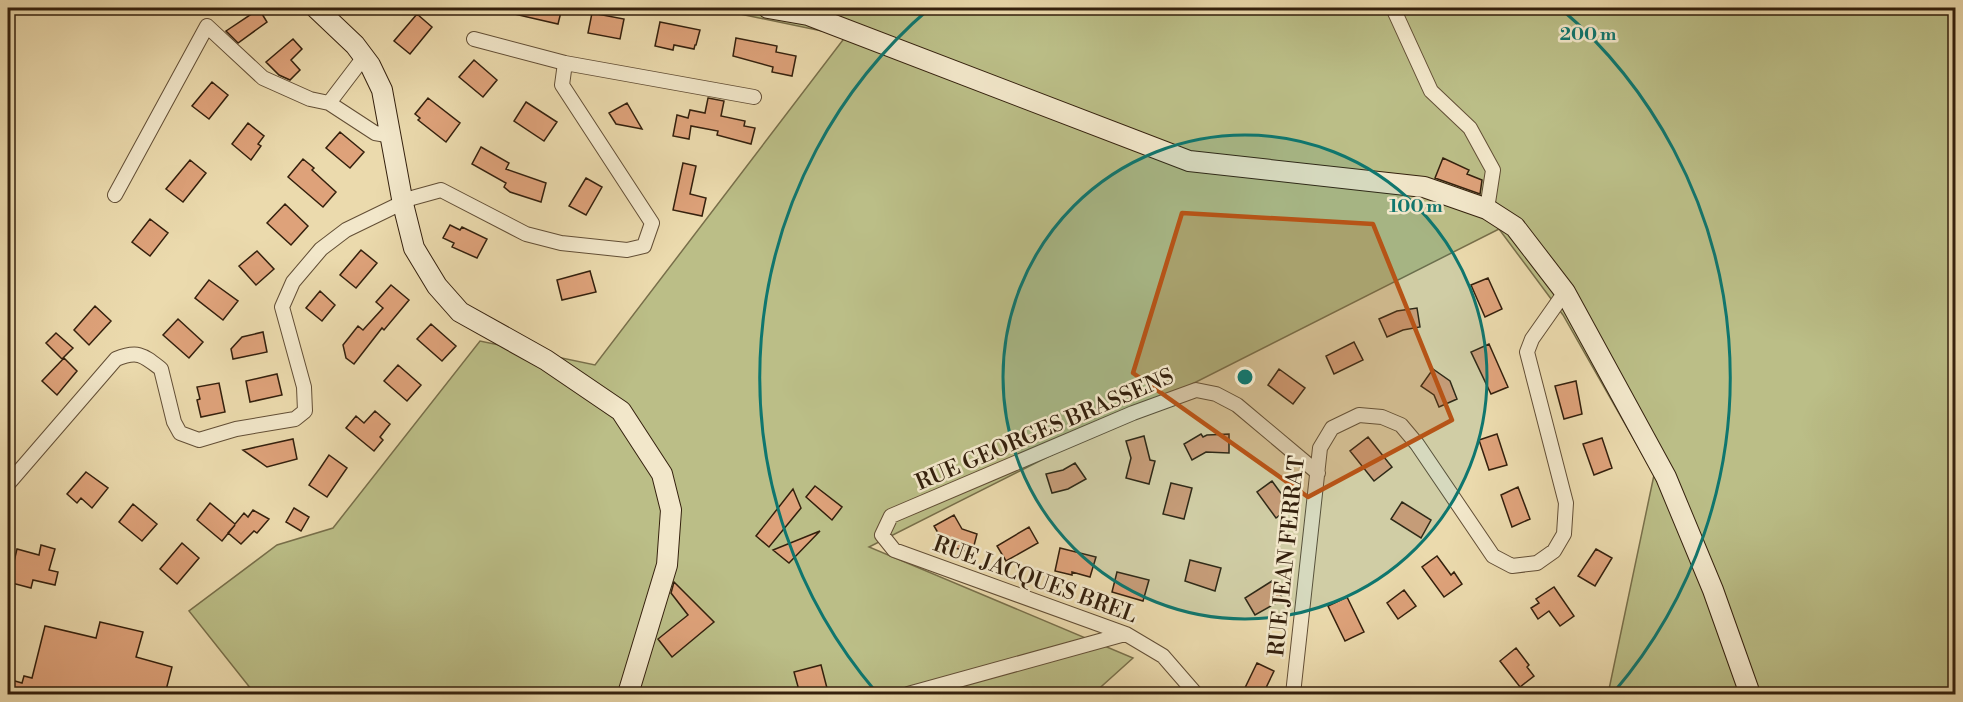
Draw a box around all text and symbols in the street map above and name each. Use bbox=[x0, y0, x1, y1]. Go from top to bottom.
text: 200 m bbox=[1560, 23, 1617, 46]
text: 100 m bbox=[1389, 195, 1443, 218]
street label: RUE GEORGES BRASSENS bbox=[912, 363, 1178, 497]
centre of rings bbox=[1235, 367, 1255, 387]
street label: RUE JEAN FERRAT bbox=[1263, 454, 1311, 658]
street label: RUE JACQUES BREL bbox=[929, 531, 1141, 629]

